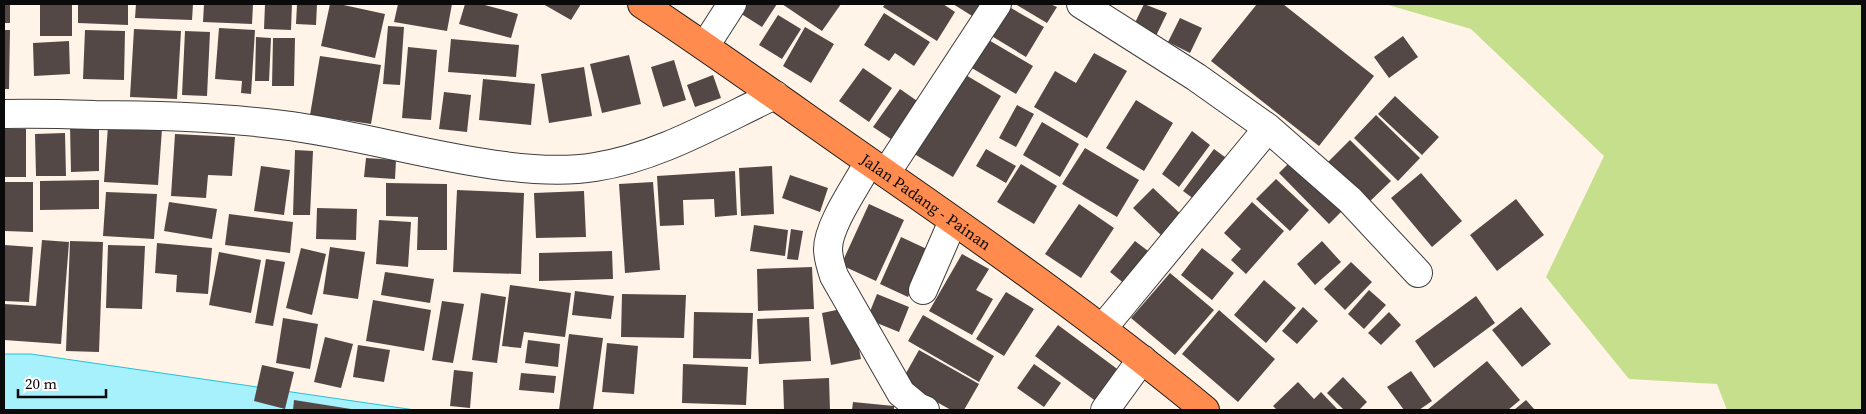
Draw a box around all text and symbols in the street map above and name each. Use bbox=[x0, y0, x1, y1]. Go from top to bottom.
street label: Jalan Padang - Painan bbox=[856, 148, 996, 255]
scale bar bbox=[18, 366, 105, 398]
text: 20 m bbox=[25, 373, 57, 394]

